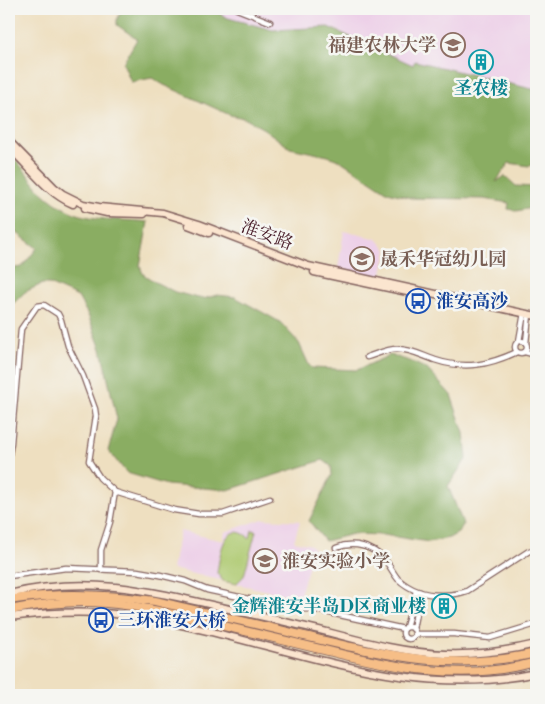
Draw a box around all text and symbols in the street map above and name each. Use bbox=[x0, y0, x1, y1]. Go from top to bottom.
school or university icon: 福建农林大学 bbox=[440, 32, 466, 58]
place label: 福建农林大学 bbox=[328, 34, 436, 57]
building icon: 圣农楼 bbox=[468, 49, 494, 75]
place label: 圣农楼 bbox=[454, 77, 508, 100]
street label: 淮安路 bbox=[238, 215, 296, 255]
school or university icon: 晟禾华冠幼儿园 bbox=[349, 246, 375, 272]
place label: 晟禾华冠幼儿园 bbox=[380, 248, 506, 271]
bus stop icon: 淮安高沙 bbox=[405, 288, 431, 314]
place label: 淮安高沙 bbox=[436, 290, 508, 313]
school or university icon: 淮安实验小学 bbox=[252, 548, 278, 574]
place label: 淮安实验小学 bbox=[282, 550, 390, 573]
building icon: 金辉淮安半岛D区商业楼 bbox=[431, 593, 457, 619]
place label: 金辉淮安半岛D区商业楼 bbox=[232, 595, 426, 618]
bus stop icon: 三环淮安大桥 bbox=[88, 607, 114, 633]
place label: 三环淮安大桥 bbox=[118, 609, 226, 632]

